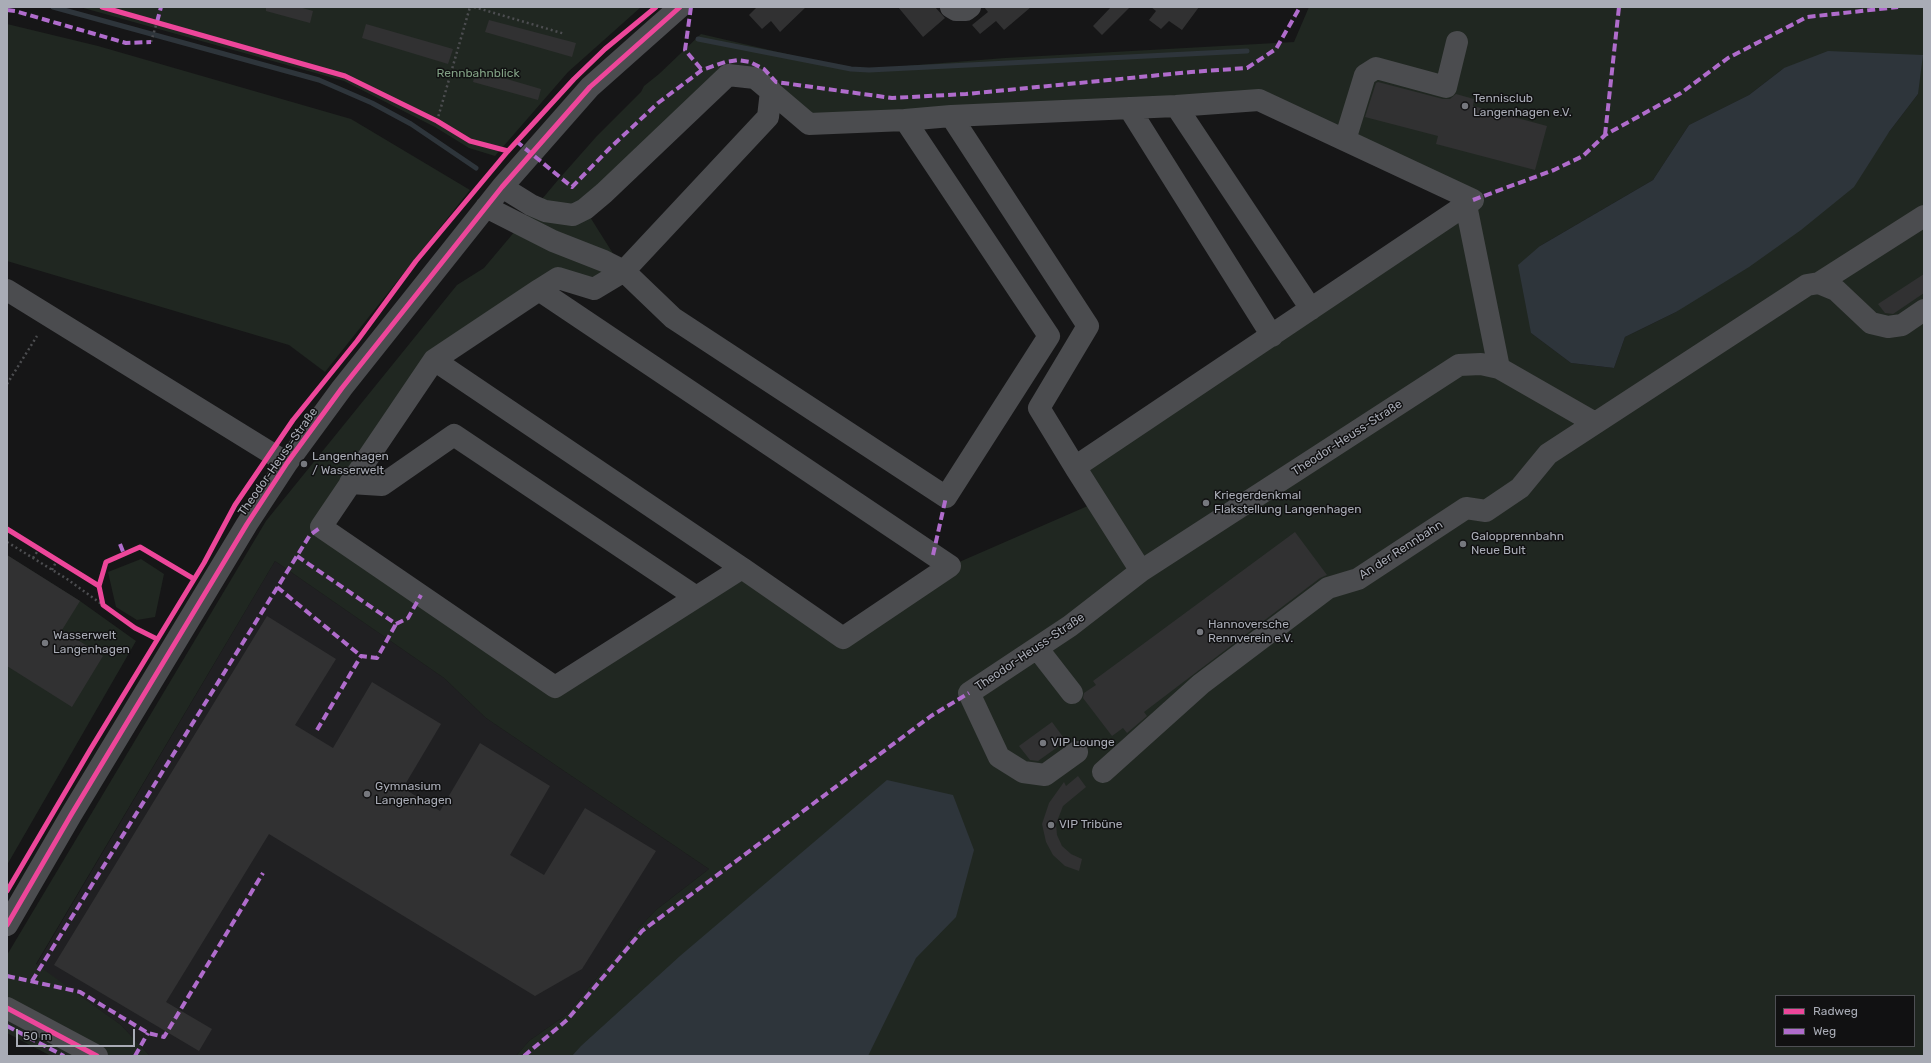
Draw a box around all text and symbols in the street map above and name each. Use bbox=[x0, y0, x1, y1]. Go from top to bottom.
park label: Rennbahnblick bbox=[436, 67, 520, 81]
place label: Tennisclub Langenhagen e.V. bbox=[1473, 92, 1572, 120]
marker: Tennisclub Langenhagen e.V. bbox=[1460, 101, 1470, 111]
street label: Theodor-Heuss-Straße bbox=[1289, 397, 1405, 479]
street label: Theodor-Heuss-Straße bbox=[235, 405, 321, 519]
place label: Langenhagen / Wasserwelt bbox=[312, 450, 389, 478]
marker: Langenhagen / Wasserwelt bbox=[299, 459, 309, 469]
place label: Kriegerdenkmal Flakstellung Langenhagen bbox=[1214, 489, 1361, 517]
marker: Kriegerdenkmal Flakstellung Langenhagen bbox=[1201, 498, 1211, 508]
street label: An der Rennbahn bbox=[1356, 518, 1446, 582]
place label: Galopprennbahn Neue Bult bbox=[1471, 530, 1564, 558]
marker: Galopprennbahn Neue Bult bbox=[1458, 539, 1468, 549]
street label: Theodor-Heuss-Straße bbox=[973, 610, 1087, 694]
place label: Hannoversche Rennverein e.V. bbox=[1208, 618, 1293, 646]
marker: Hannoversche Rennverein e.V. bbox=[1195, 627, 1205, 637]
place label: Wasserwelt Langenhagen bbox=[53, 629, 130, 657]
marker: Wasserwelt Langenhagen bbox=[40, 638, 50, 648]
place label: VIP Lounge bbox=[1051, 736, 1115, 750]
marker: VIP Lounge bbox=[1038, 738, 1048, 748]
place label: Gymnasium Langenhagen bbox=[375, 780, 452, 808]
marker: Gymnasium Langenhagen bbox=[362, 789, 372, 799]
place label: VIP Tribüne bbox=[1059, 818, 1123, 832]
marker: VIP Tribüne bbox=[1046, 820, 1056, 830]
legend bbox=[1775, 995, 1915, 1047]
text: Radweg bbox=[1813, 1004, 1858, 1018]
scale bar bbox=[18, 1021, 137, 1047]
text: Weg bbox=[1813, 1024, 1836, 1038]
text: 50 m bbox=[23, 1029, 51, 1043]

